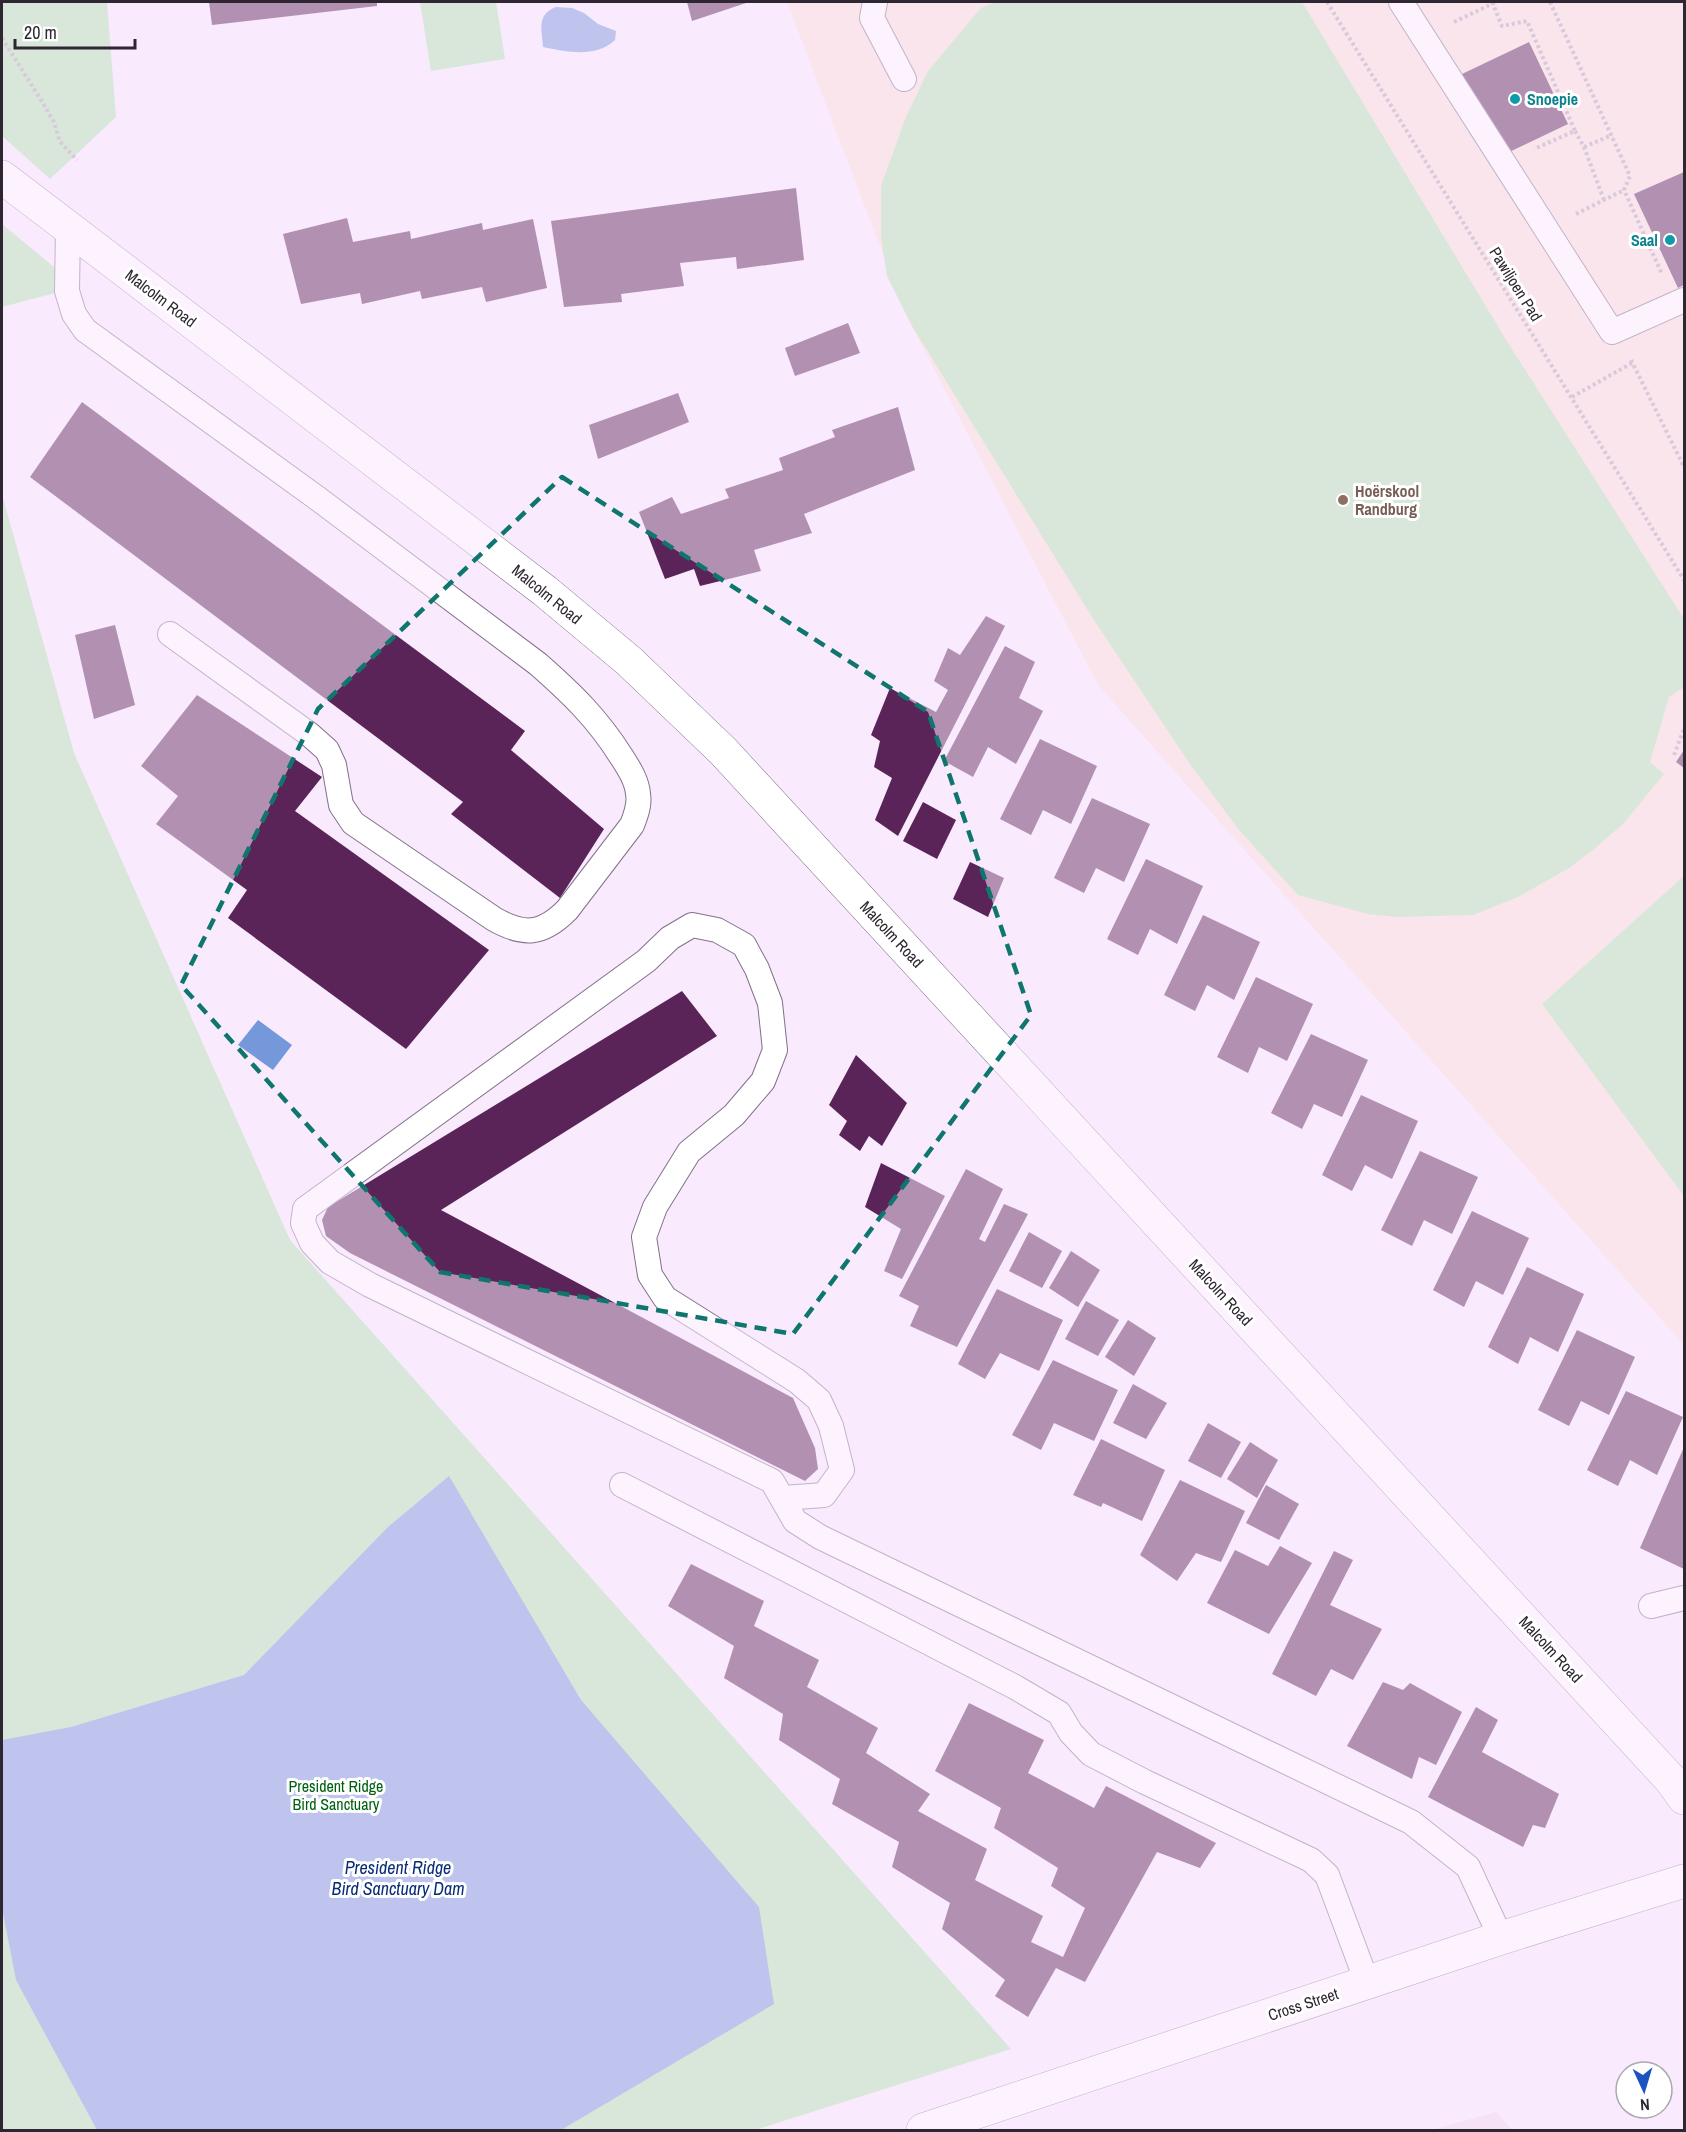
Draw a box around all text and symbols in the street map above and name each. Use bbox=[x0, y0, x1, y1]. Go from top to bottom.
scale bar bbox=[15, 12, 135, 50]
text: 20 m bbox=[24, 20, 57, 45]
place label: Snoepie bbox=[1527, 88, 1578, 110]
marker: Snoepie bbox=[1508, 92, 1522, 106]
place label: Saal bbox=[1631, 229, 1658, 251]
marker: Saal bbox=[1663, 233, 1677, 247]
street label: Pawiljoen Pad bbox=[1484, 243, 1548, 325]
street label: Malcolm Road bbox=[121, 264, 201, 332]
place label: Hoërskool Randburg bbox=[1355, 480, 1419, 520]
marker: Hoërskool Randburg bbox=[1336, 493, 1350, 507]
street label: Malcolm Road bbox=[507, 559, 587, 629]
street label: Malcolm Road bbox=[855, 896, 929, 972]
street label: Malcolm Road bbox=[1184, 1254, 1258, 1330]
street label: Malcolm Road bbox=[1514, 1611, 1588, 1687]
park label: President Ridge Bird Sanctuary bbox=[289, 1775, 383, 1815]
water label: President Ridge Bird Sanctuary Dam bbox=[332, 1855, 464, 1901]
street label: Cross Street bbox=[1265, 1982, 1341, 2026]
north arrow bbox=[1614, 2060, 1674, 2120]
text: N bbox=[1640, 2094, 1651, 2116]

